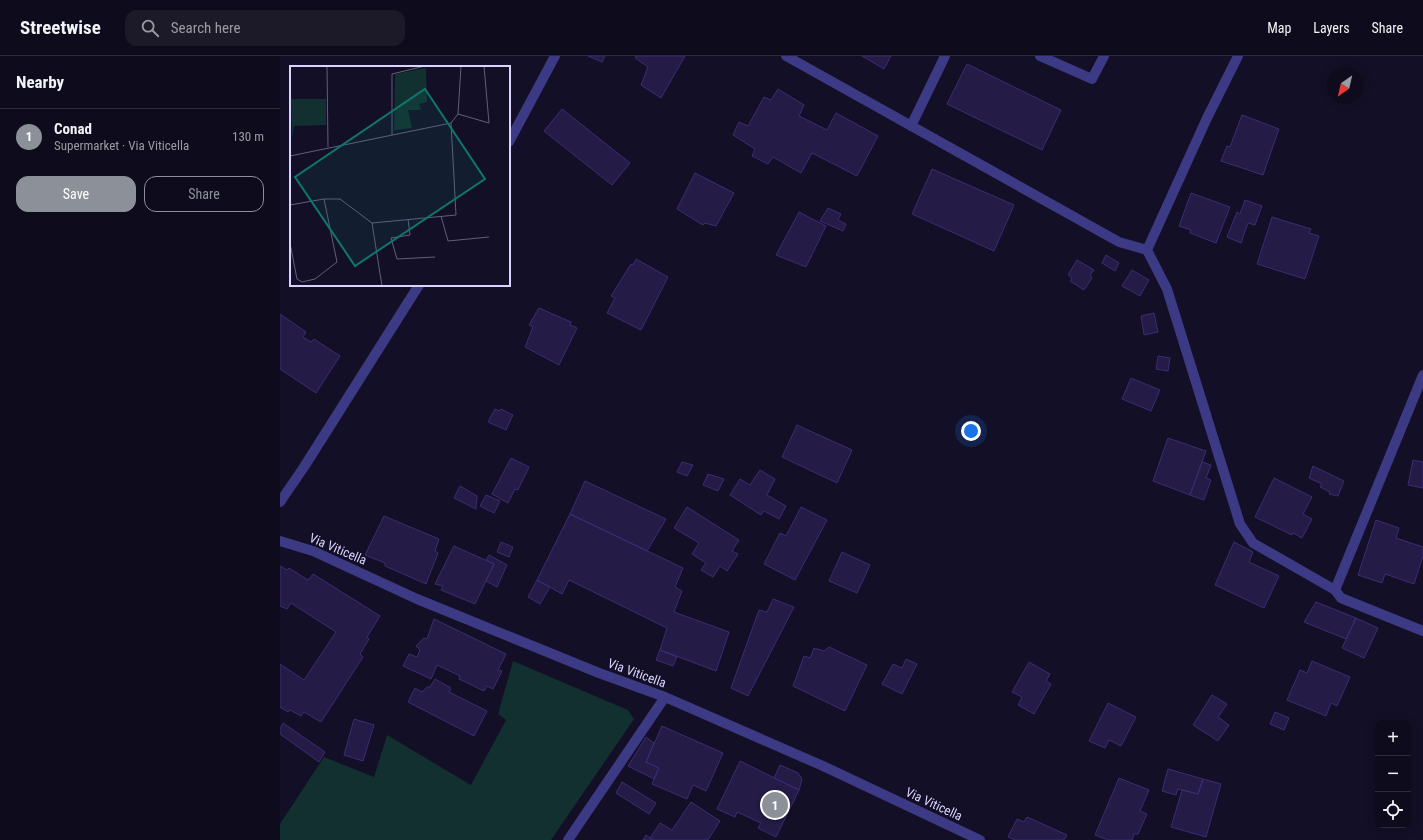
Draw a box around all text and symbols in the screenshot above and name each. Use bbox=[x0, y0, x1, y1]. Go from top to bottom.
search box bbox=[125, 10, 405, 46]
text: Streetwise bbox=[20, 16, 101, 39]
icon: search bbox=[139, 17, 161, 39]
text: Search here bbox=[171, 19, 241, 37]
text: Map bbox=[1267, 20, 1291, 36]
text: Layers bbox=[1313, 20, 1350, 36]
text: Share bbox=[1372, 20, 1403, 36]
inset map bbox=[290, 66, 510, 286]
north arrow bbox=[1327, 68, 1363, 104]
text: Nearby bbox=[16, 72, 64, 92]
text: Conad bbox=[54, 120, 92, 138]
text: 1 bbox=[26, 129, 32, 144]
text: 130 m bbox=[232, 129, 264, 144]
text: Supermarket · Via Viticella bbox=[54, 138, 189, 153]
button: Save bbox=[16, 176, 136, 212]
button: Share bbox=[144, 176, 264, 212]
your location bbox=[961, 421, 981, 441]
street label: Via Viticella bbox=[307, 530, 369, 568]
street label: Via Viticella bbox=[606, 656, 668, 690]
map controls bbox=[1375, 720, 1411, 828]
button: + bbox=[1375, 720, 1411, 756]
button: − bbox=[1375, 756, 1411, 792]
street label: Via Viticella bbox=[903, 784, 965, 824]
pin: 1 bbox=[762, 790, 788, 820]
button: locate bbox=[1375, 792, 1411, 828]

